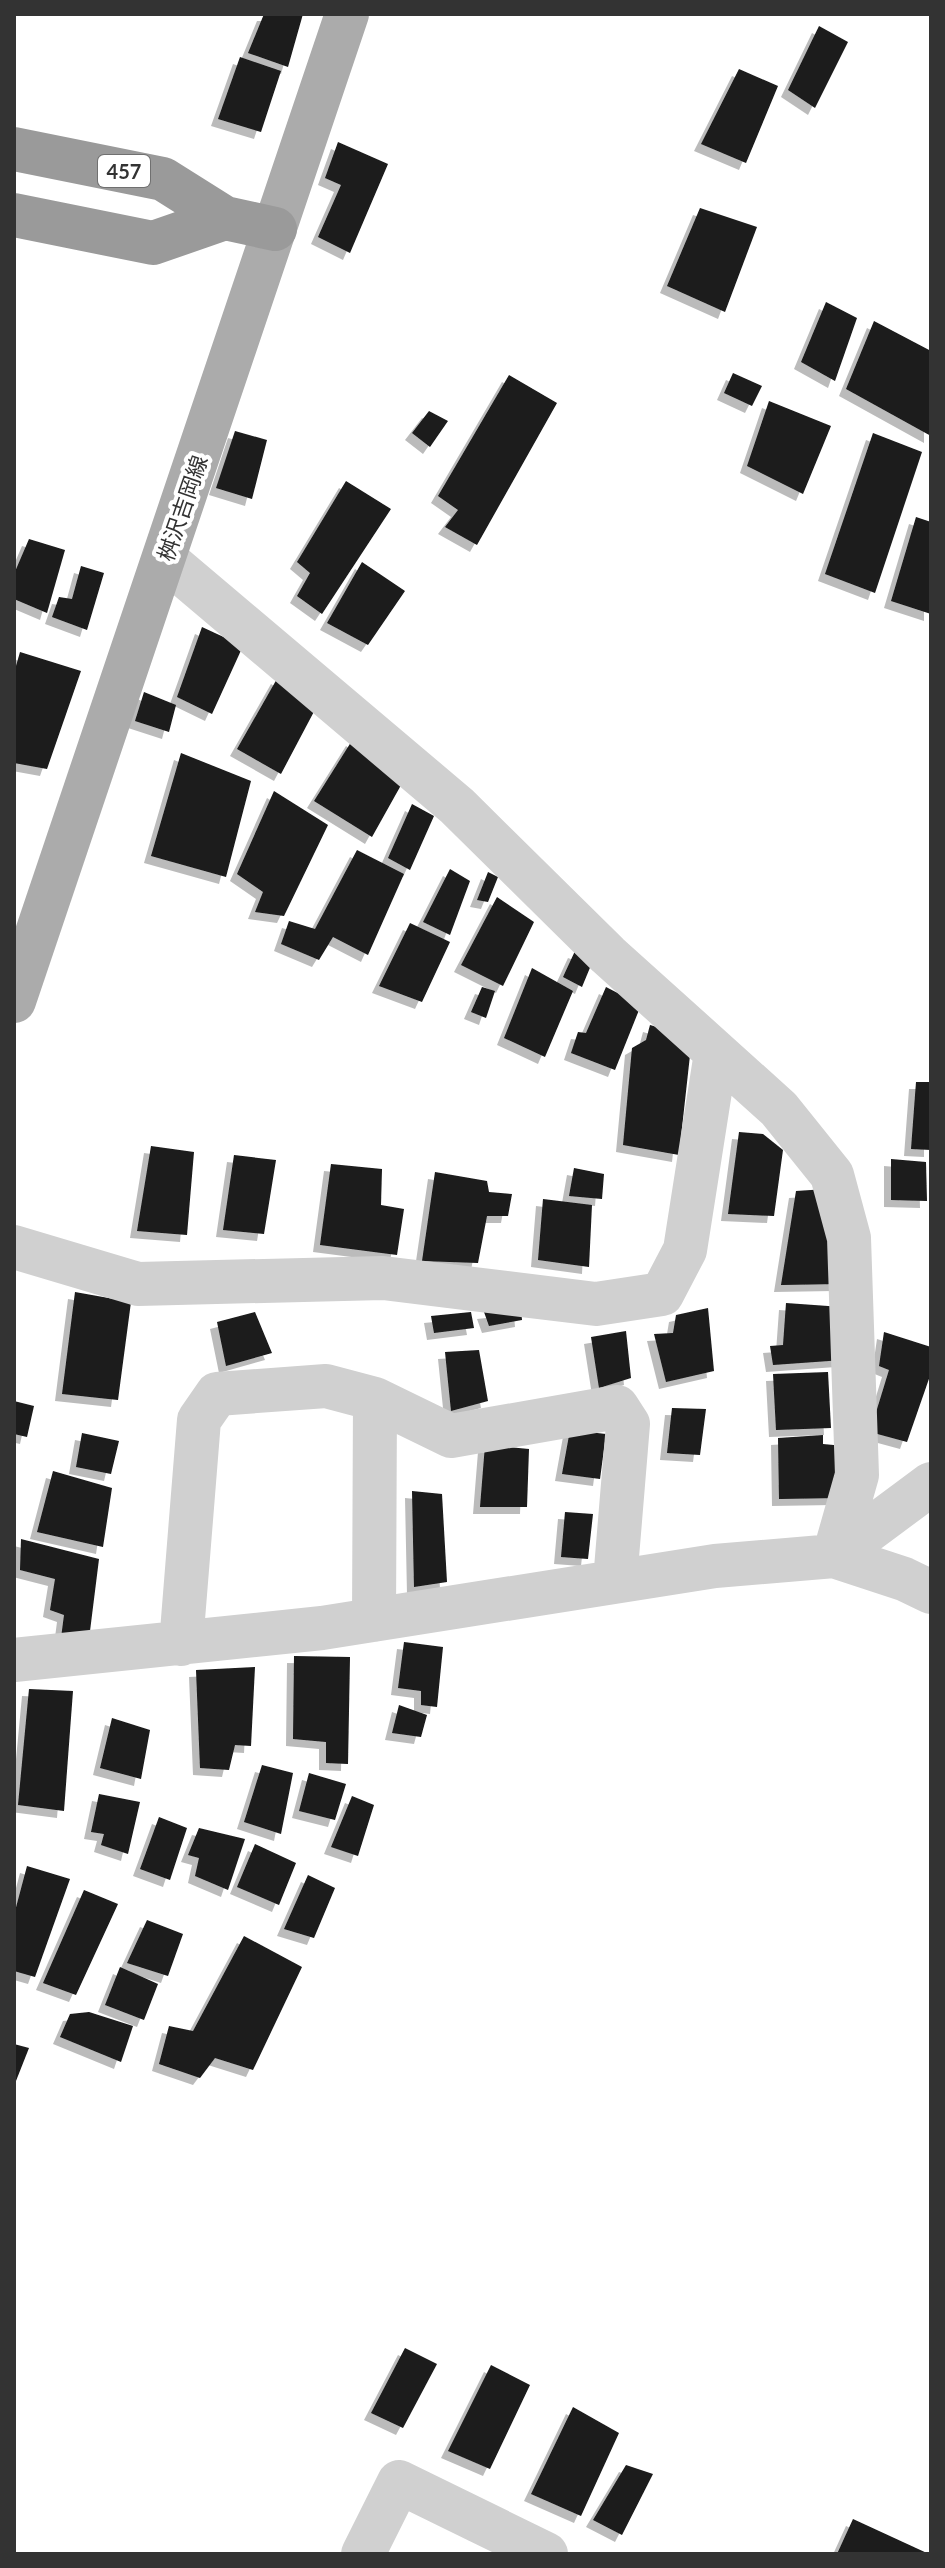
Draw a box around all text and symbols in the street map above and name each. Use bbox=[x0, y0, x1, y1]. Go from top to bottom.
road number: 457 bbox=[98, 155, 150, 187]
street label: 桝沢吉岡線 bbox=[151, 452, 213, 564]

